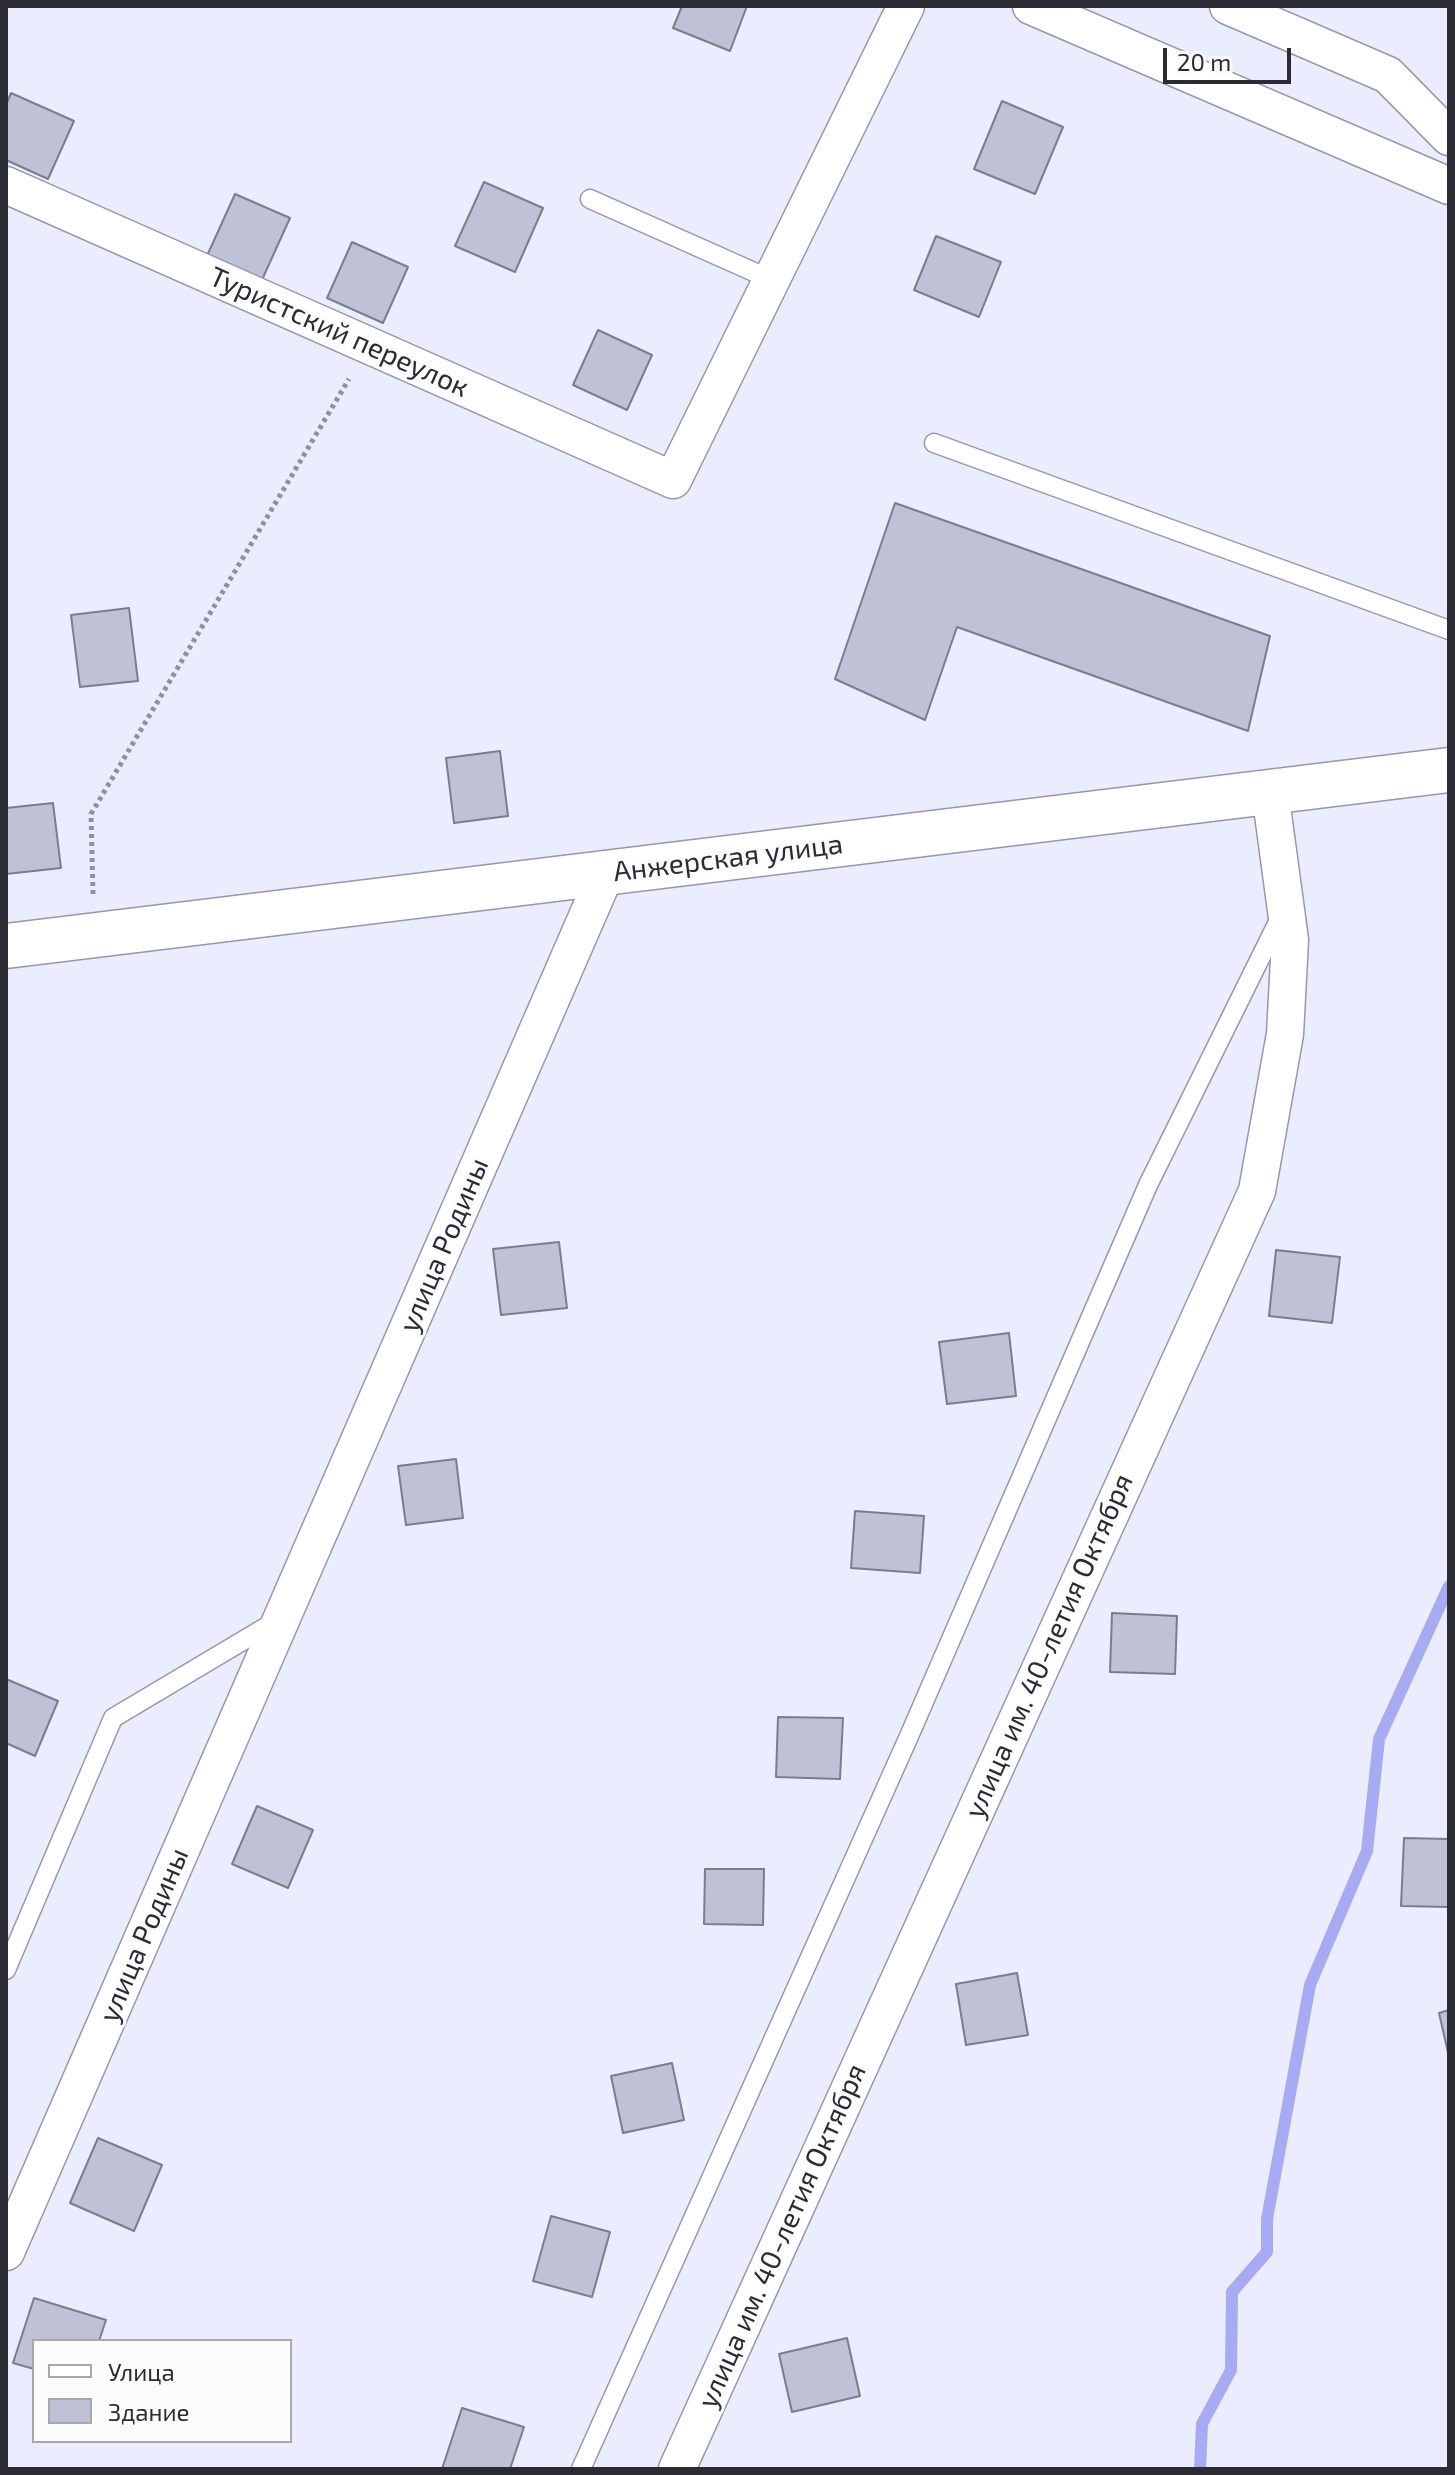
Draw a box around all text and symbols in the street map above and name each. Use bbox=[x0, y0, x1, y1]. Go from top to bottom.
scale bar bbox=[1167, 32, 1295, 82]
text: 20 m bbox=[1177, 47, 1231, 76]
street label: Туристский переулок bbox=[204, 260, 474, 404]
street label: Анжерская улица bbox=[611, 827, 845, 889]
street label: улица Родины bbox=[392, 1153, 496, 1337]
street label: улица им. 40-летия Октября bbox=[958, 1469, 1140, 1823]
street label: улица Родины bbox=[92, 1843, 196, 2027]
street label: улица им. 40-летия Октября bbox=[691, 2059, 873, 2413]
legend bbox=[32, 2339, 292, 2443]
text: Улица bbox=[108, 2357, 175, 2386]
text: Здание bbox=[108, 2397, 190, 2426]

